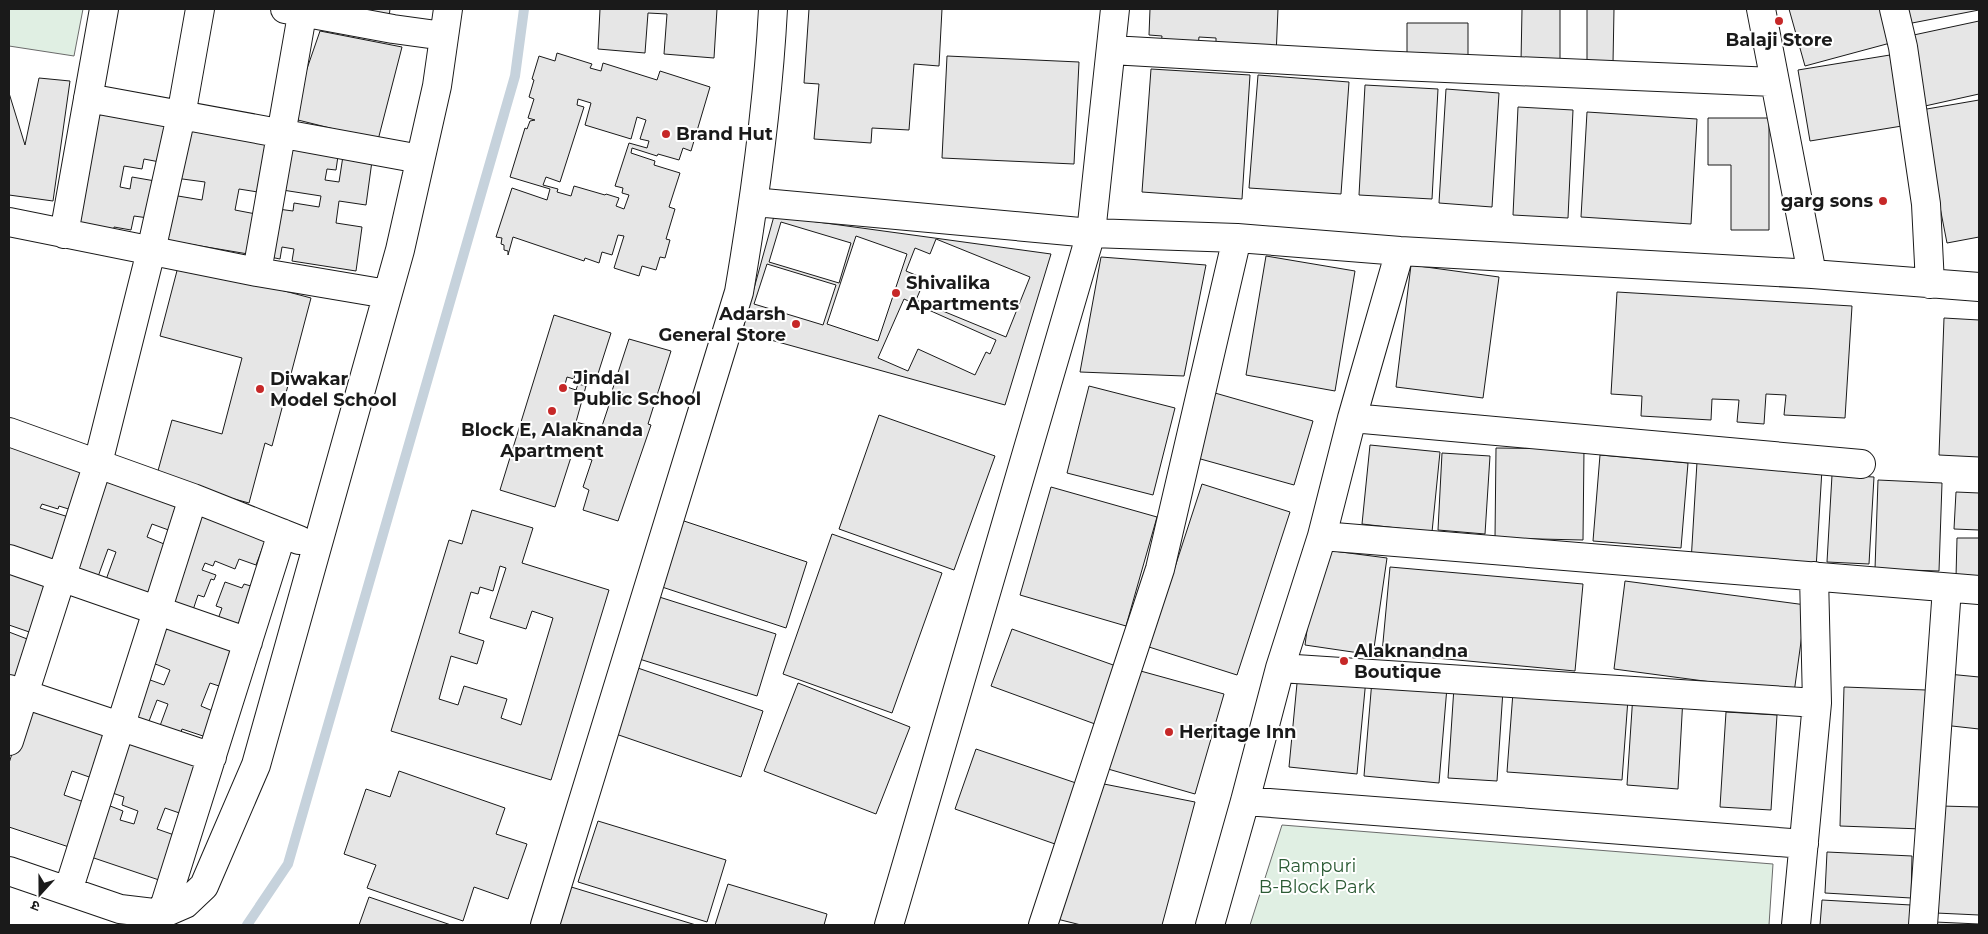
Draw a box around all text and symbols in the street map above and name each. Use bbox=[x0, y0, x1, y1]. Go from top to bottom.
marker: Balaji Store bbox=[1773, 15, 1785, 27]
place label: Balaji Store bbox=[1725, 29, 1833, 51]
place label: Brand Hut bbox=[676, 123, 773, 145]
marker: Brand Hut bbox=[660, 128, 672, 140]
place label: garg sons bbox=[1781, 190, 1873, 212]
marker: garg sons bbox=[1877, 195, 1889, 207]
place label: Shivalika Apartments bbox=[905, 272, 1020, 315]
marker: Shivalika Apartments bbox=[890, 287, 902, 299]
place label: Adarsh General Store bbox=[658, 303, 786, 346]
marker: Adarsh General Store bbox=[790, 318, 802, 330]
place label: Jindal Public School bbox=[572, 367, 701, 410]
place label: Diwakar Model School bbox=[270, 368, 397, 411]
marker: Jindal Public School bbox=[557, 382, 569, 394]
marker: Diwakar Model School bbox=[254, 383, 266, 395]
marker: Block E, Alaknanda Apartment bbox=[546, 405, 558, 417]
place label: Block E, Alaknanda Apartment bbox=[461, 419, 643, 462]
place label: Alaknandna Boutique bbox=[1353, 640, 1468, 683]
marker: Alaknandna Boutique bbox=[1338, 655, 1350, 667]
place label: Heritage Inn bbox=[1179, 721, 1297, 743]
marker: Heritage Inn bbox=[1163, 726, 1175, 738]
park label: Rampuri B-Block Park bbox=[1259, 855, 1376, 898]
north arrow bbox=[15, 869, 65, 919]
text: उ bbox=[28, 896, 42, 916]

